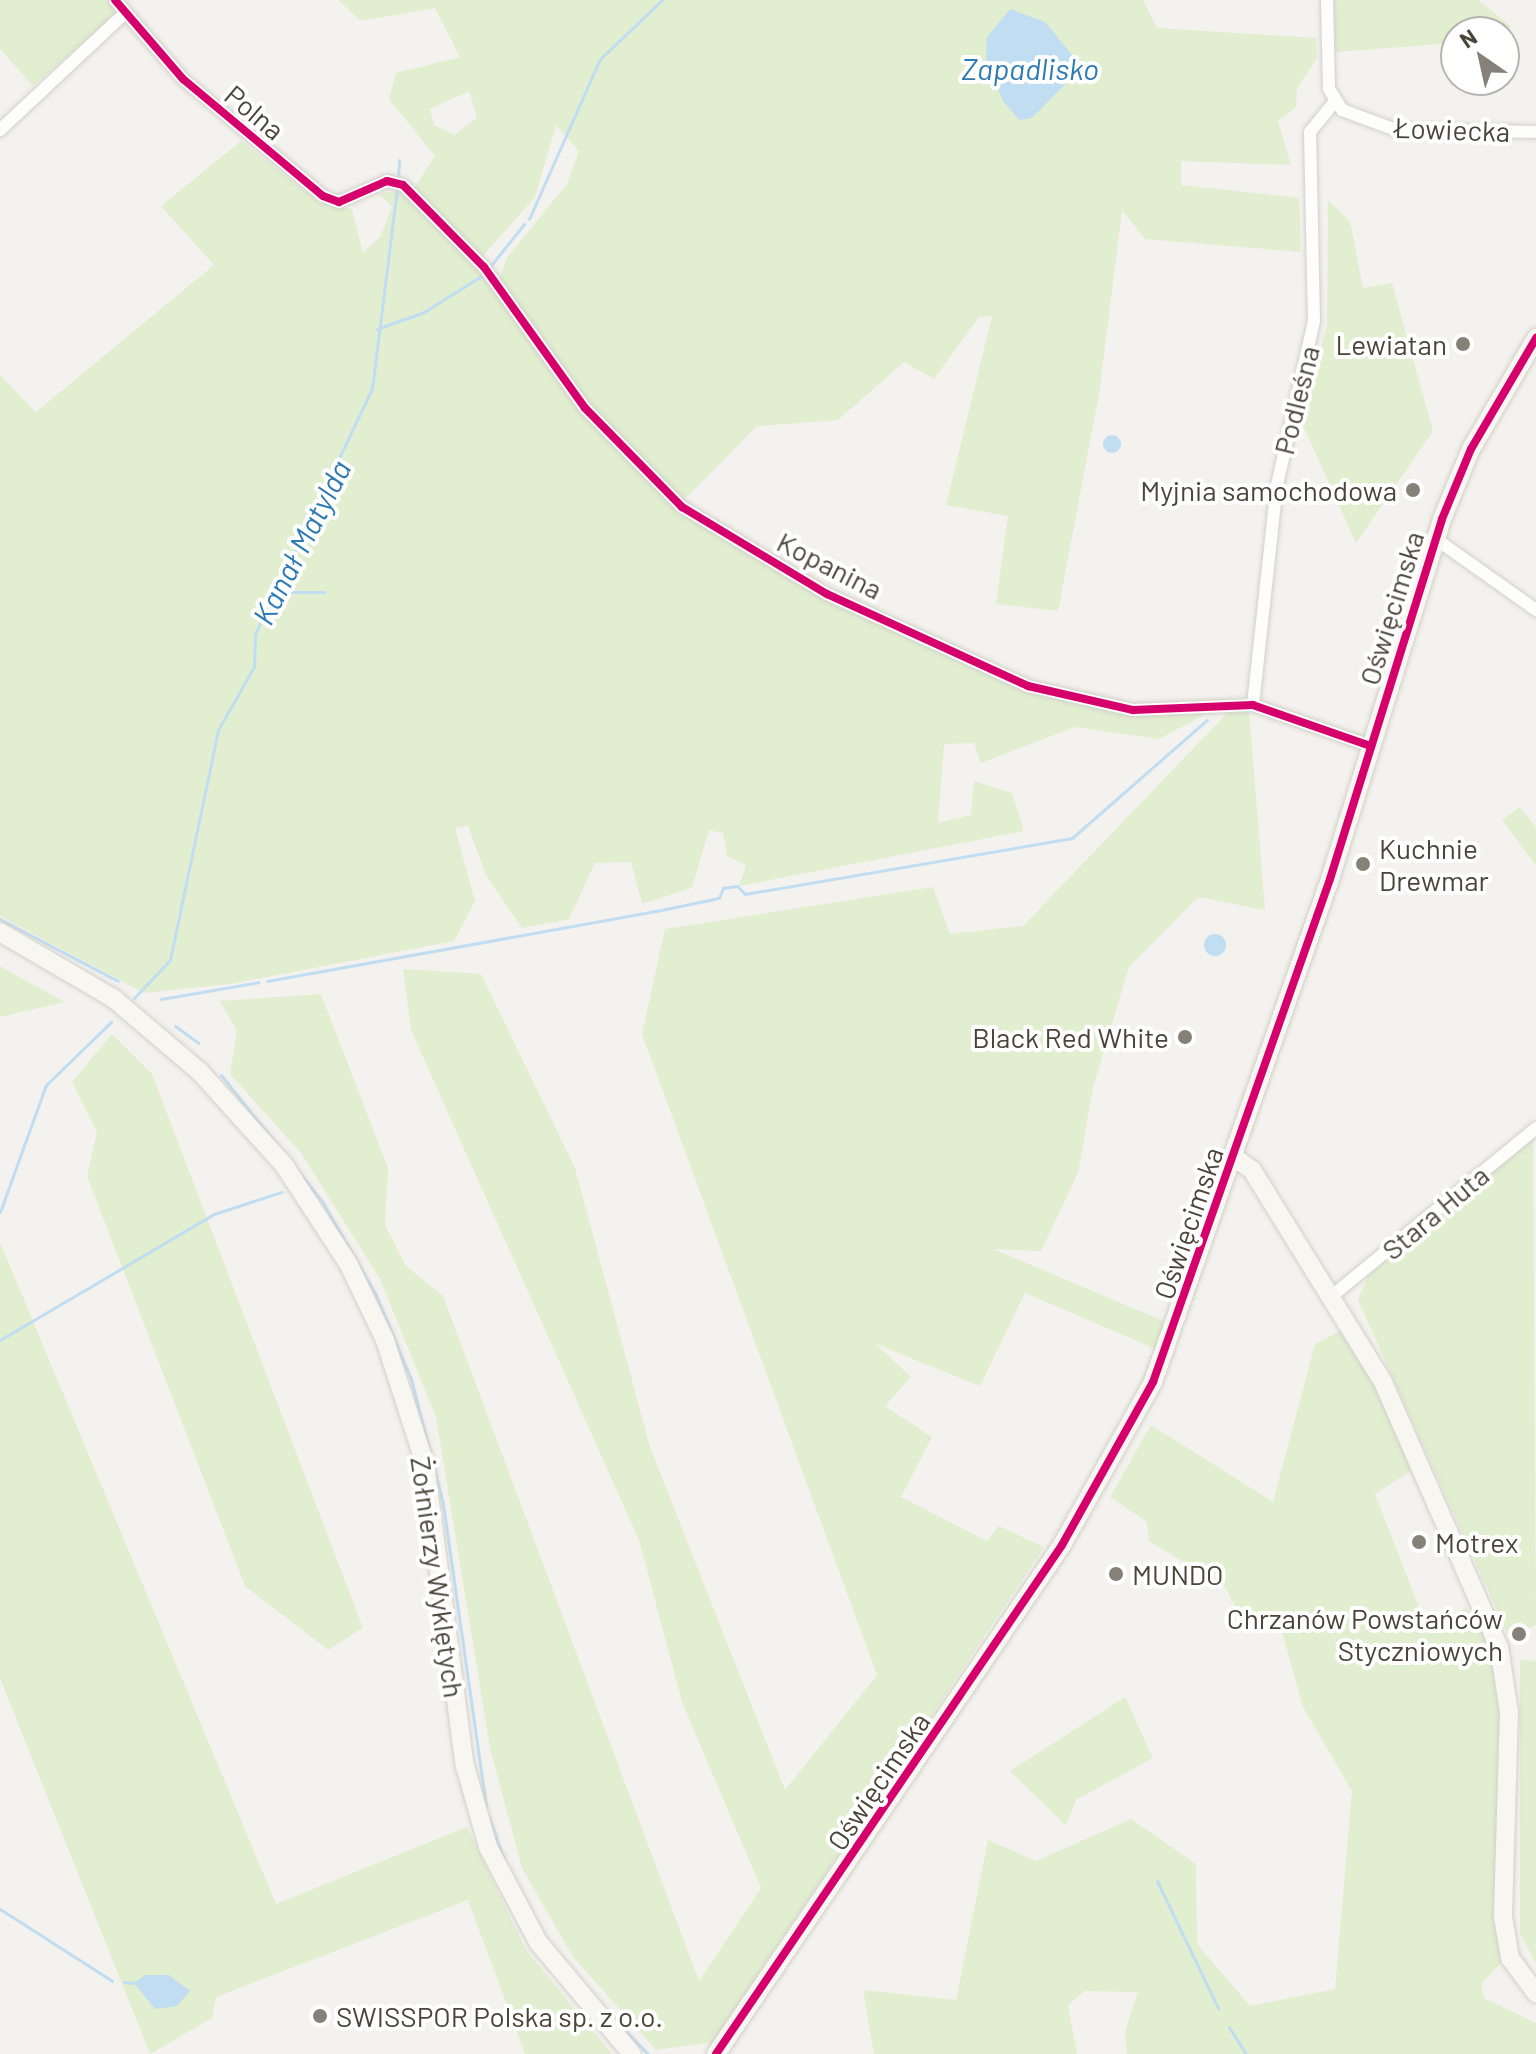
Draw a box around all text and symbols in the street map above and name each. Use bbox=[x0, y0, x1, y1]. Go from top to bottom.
north arrow bbox=[1440, 16, 1520, 96]
text: N bbox=[1454, 23, 1481, 53]
water label: Zapadlisko bbox=[961, 50, 1099, 86]
street label: Polna bbox=[218, 78, 292, 146]
street label: Łowiecka bbox=[1393, 110, 1511, 148]
place label: Lewiatan bbox=[1335, 327, 1447, 361]
marker: Lewiatan bbox=[1454, 335, 1472, 353]
street label: Podleśna bbox=[1266, 342, 1326, 458]
water label: Kanał Matylda bbox=[244, 454, 358, 630]
place label: Myjnia samochodowa bbox=[1140, 473, 1397, 507]
marker: Myjnia samochodowa bbox=[1404, 481, 1422, 499]
street label: Kopanina bbox=[772, 524, 888, 606]
street label: Oświęcimska bbox=[1352, 527, 1430, 689]
place label: Kuchnie Drewmar bbox=[1379, 831, 1489, 897]
marker: Kuchnie Drewmar bbox=[1354, 855, 1372, 873]
place label: Black Red White bbox=[972, 1020, 1169, 1054]
marker: Black Red White bbox=[1176, 1028, 1194, 1046]
street label: Oświęcimska bbox=[1146, 1142, 1230, 1304]
street label: Stara Huta bbox=[1375, 1158, 1495, 1266]
street label: Żołnierzy Wyklętych bbox=[404, 1454, 472, 1700]
place label: Motrex bbox=[1435, 1525, 1518, 1559]
marker: Motrex bbox=[1410, 1533, 1428, 1551]
place label: MUNDO bbox=[1132, 1557, 1223, 1591]
marker: MUNDO bbox=[1107, 1565, 1125, 1583]
place label: Chrzanów Powstańców Styczniowych bbox=[1227, 1601, 1503, 1667]
marker: Chrzanów Powstańców Styczniowych bbox=[1510, 1625, 1528, 1643]
street label: Oświęcimska bbox=[820, 1706, 936, 1856]
place label: SWISSPOR Polska sp. z o.o. bbox=[336, 1999, 663, 2033]
marker: SWISSPOR Polska sp. z o.o. bbox=[311, 2007, 329, 2025]

